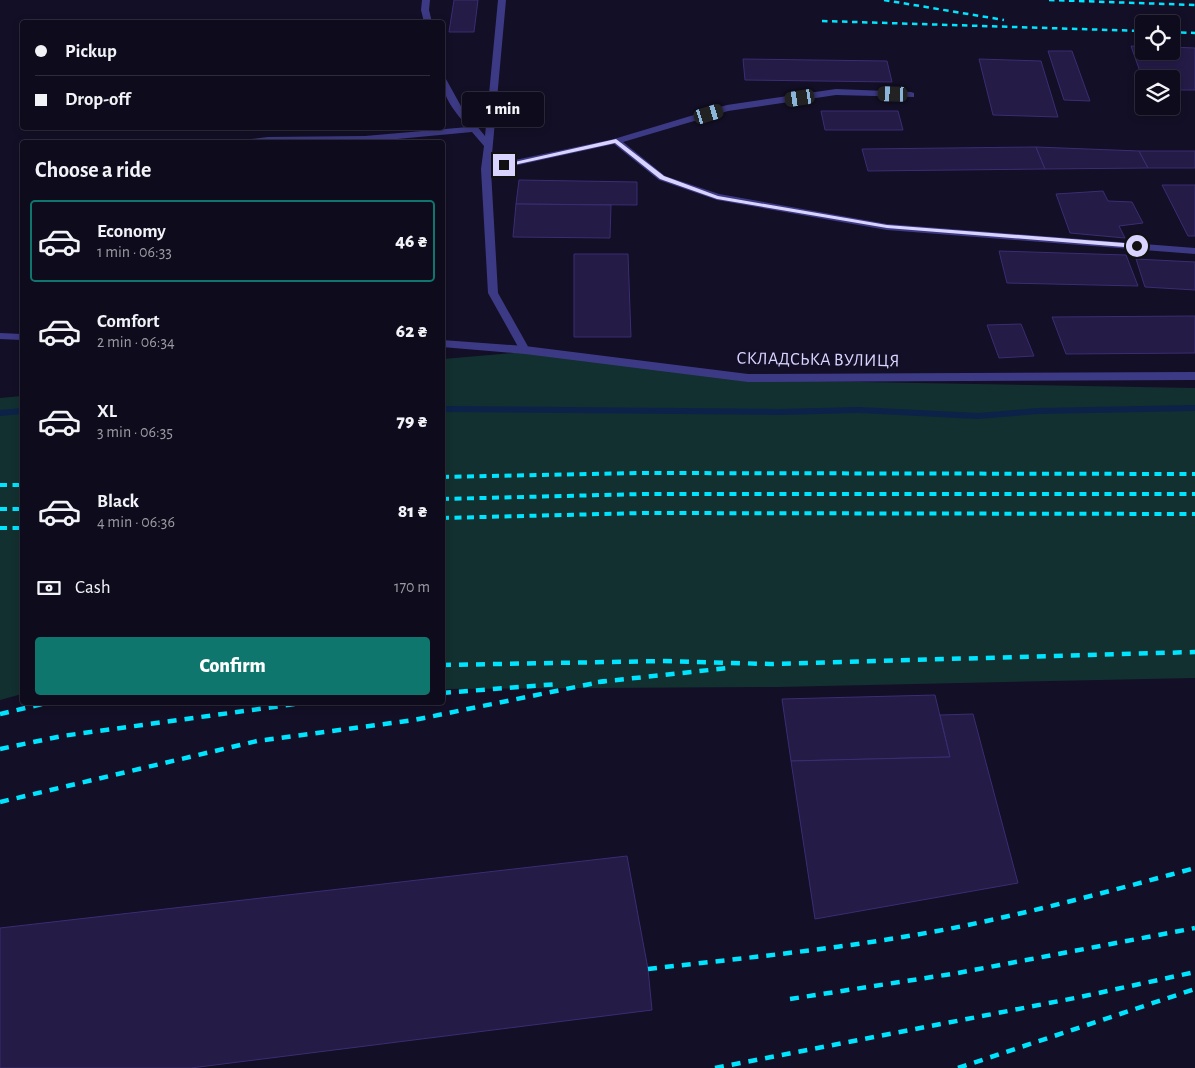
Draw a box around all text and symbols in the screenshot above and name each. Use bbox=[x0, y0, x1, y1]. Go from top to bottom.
map controls bbox=[1135, 15, 1180, 115]
button: locate bbox=[1135, 15, 1180, 60]
text: Pickup bbox=[65, 42, 117, 61]
button: layers bbox=[1135, 70, 1180, 115]
car bbox=[877, 86, 908, 102]
car bbox=[784, 88, 815, 108]
text: Drop-off bbox=[65, 90, 130, 109]
callout: 1 min bbox=[463, 92, 545, 128]
text: 1 min bbox=[486, 101, 520, 117]
car bbox=[692, 102, 725, 126]
route end bbox=[493, 154, 515, 176]
text: Choose a ride bbox=[35, 159, 151, 181]
icon: car bbox=[37, 219, 82, 264]
text: Economy bbox=[97, 222, 166, 241]
text: 46 ₴ bbox=[395, 232, 428, 251]
route start bbox=[1126, 235, 1148, 257]
text: 1 min · 06:33 bbox=[97, 244, 172, 260]
icon: car bbox=[37, 309, 82, 354]
text: Comfort bbox=[97, 312, 159, 331]
text: 62 ₴ bbox=[396, 322, 428, 341]
text: 2 min · 06:34 bbox=[97, 334, 175, 350]
street label: СКЛАДСЬКА ВУЛИЦЯ bbox=[736, 350, 900, 370]
icon: car bbox=[37, 399, 82, 444]
text: XL bbox=[97, 402, 117, 421]
text: 79 ₴ bbox=[397, 412, 428, 431]
text: 3 min · 06:35 bbox=[97, 424, 173, 440]
icon: car bbox=[37, 489, 82, 534]
text: Black bbox=[97, 492, 139, 511]
text: 81 ₴ bbox=[398, 502, 428, 521]
text: 4 min · 06:36 bbox=[97, 514, 175, 530]
icon: cash bbox=[35, 574, 63, 602]
text: Cash bbox=[75, 578, 111, 597]
text: 170 m bbox=[394, 579, 430, 595]
button: Confirm bbox=[35, 637, 430, 695]

